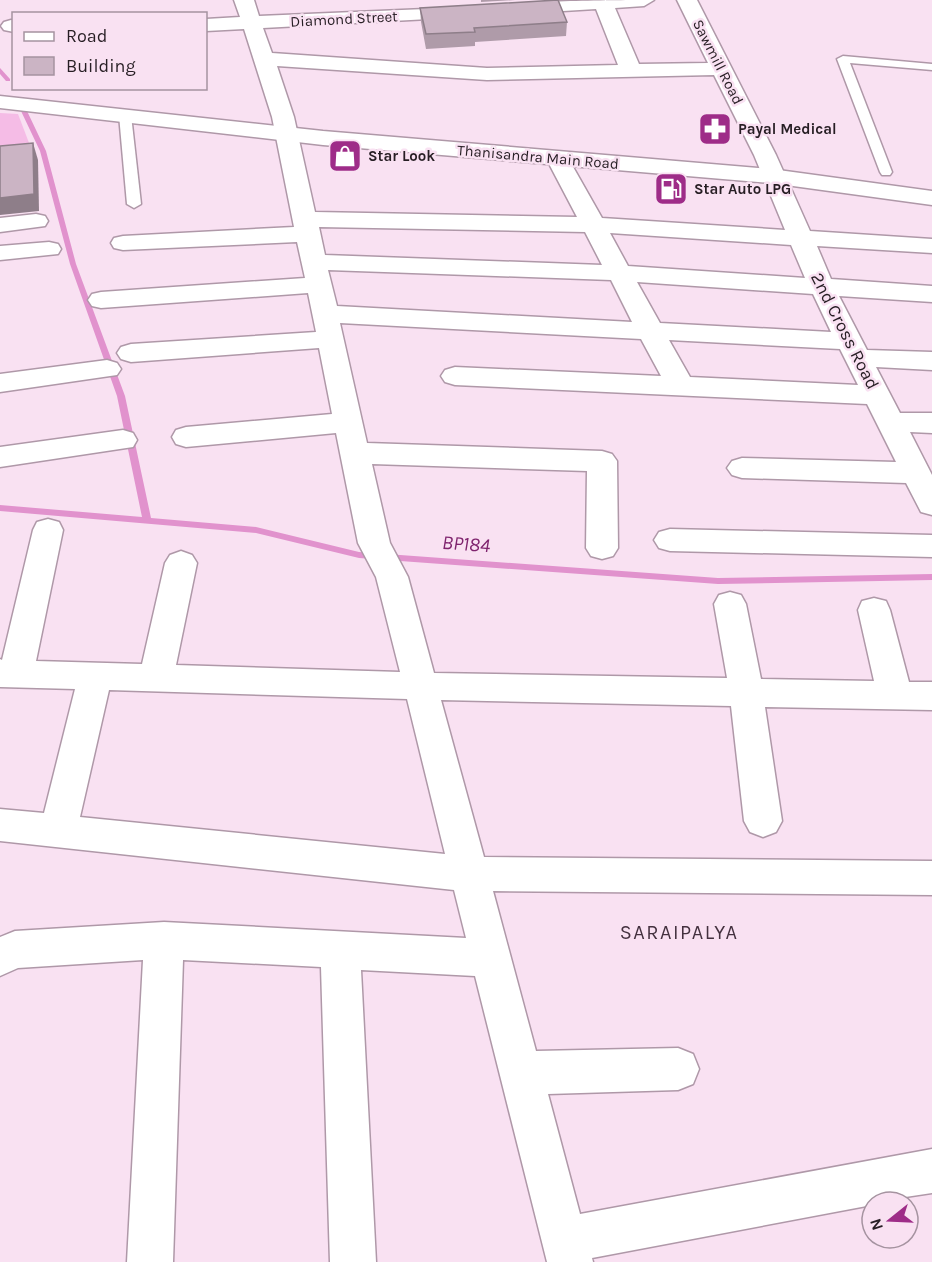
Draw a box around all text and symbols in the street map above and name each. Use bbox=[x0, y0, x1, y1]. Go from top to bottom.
street label: Diamond Street bbox=[290, 7, 399, 31]
legend bbox=[12, 12, 207, 90]
street label: Sawmill Road bbox=[689, 16, 747, 108]
text: Road bbox=[66, 25, 107, 47]
text: Building bbox=[66, 55, 136, 77]
pharmacy icon: Payal Medical bbox=[697, 111, 733, 147]
place label: Payal Medical bbox=[738, 120, 837, 138]
shop icon: Star Look bbox=[327, 138, 363, 174]
street label: Thanisandra Main Road bbox=[456, 141, 620, 173]
place label: Star Look bbox=[368, 147, 435, 165]
fuel station icon: Star Auto LPG bbox=[653, 171, 689, 207]
place label: Star Auto LPG bbox=[694, 180, 791, 198]
street label: 2nd Cross Road bbox=[806, 269, 884, 393]
water label: BP184 bbox=[441, 531, 492, 557]
district label: SARAIPALYA bbox=[620, 921, 738, 944]
north arrow bbox=[860, 1190, 920, 1250]
text: N bbox=[865, 1216, 887, 1233]

